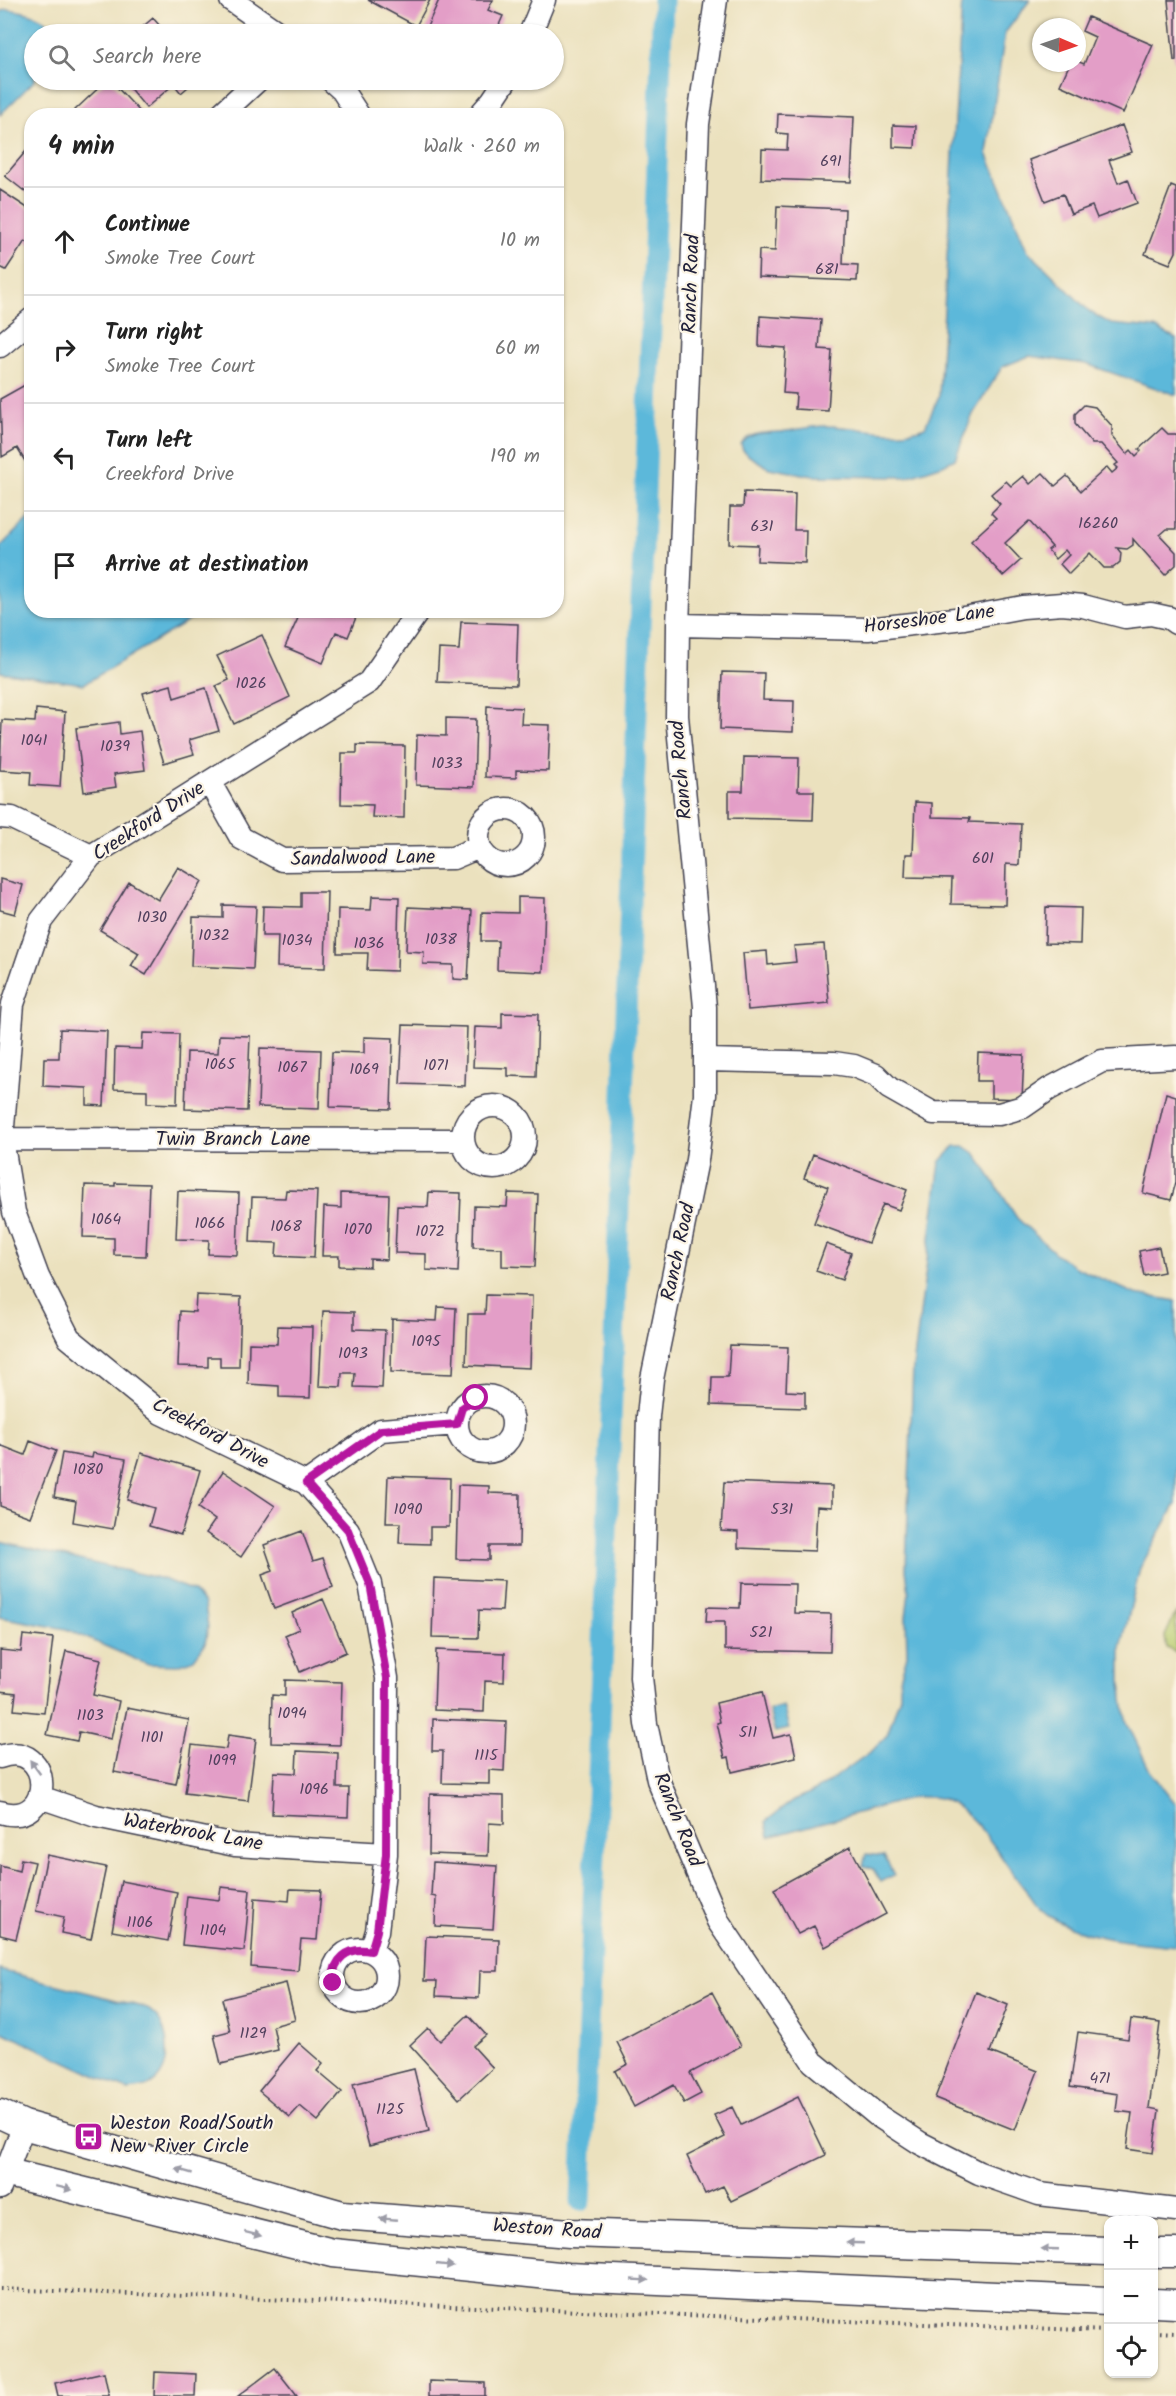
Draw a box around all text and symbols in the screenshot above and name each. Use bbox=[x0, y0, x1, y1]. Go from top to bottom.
north arrow bbox=[1032, 18, 1086, 72]
search box bbox=[24, 24, 564, 90]
text: Search here bbox=[93, 40, 201, 75]
icon: search bbox=[45, 41, 78, 74]
text: 4 min bbox=[48, 126, 115, 168]
text: Walk · 260 m bbox=[423, 131, 540, 163]
house number: 691 bbox=[820, 149, 842, 174]
text: Continue bbox=[105, 208, 190, 243]
icon: ahead bbox=[48, 225, 81, 258]
text: 10 m bbox=[500, 225, 540, 257]
street label: Ranch Road bbox=[674, 233, 710, 334]
text: Smoke Tree Court bbox=[105, 243, 255, 275]
house number: 681 bbox=[815, 257, 839, 282]
text: Turn right bbox=[105, 316, 203, 351]
icon: right bbox=[48, 333, 81, 366]
text: 60 m bbox=[495, 333, 540, 365]
text: Smoke Tree Court bbox=[105, 351, 255, 383]
text: Turn left bbox=[105, 424, 192, 459]
icon: left bbox=[48, 441, 81, 474]
text: 190 m bbox=[490, 441, 540, 473]
text: Creekford Drive bbox=[105, 459, 234, 491]
house number: 16260 bbox=[1078, 511, 1118, 536]
house number: 631 bbox=[750, 514, 774, 539]
text: Arrive at destination bbox=[105, 548, 308, 583]
icon: arrive bbox=[48, 549, 81, 582]
street label: Horseshoe Lane bbox=[862, 596, 996, 644]
house number: 1026 bbox=[235, 671, 267, 696]
street label: Ranch Road bbox=[662, 718, 702, 821]
house number: 1041 bbox=[21, 728, 47, 753]
house number: 1039 bbox=[100, 734, 130, 759]
house number: 1033 bbox=[431, 751, 463, 776]
street label: Creekford Drive bbox=[86, 773, 212, 871]
street label: Sandalwood Lane bbox=[290, 842, 436, 876]
house number: 601 bbox=[972, 846, 994, 871]
house number: 1030 bbox=[137, 905, 167, 930]
house number: 1032 bbox=[198, 923, 230, 948]
house number: 1038 bbox=[425, 927, 457, 952]
house number: 1034 bbox=[282, 928, 313, 953]
house number: 1036 bbox=[353, 931, 385, 956]
house number: 1065 bbox=[205, 1052, 237, 1077]
house number: 1071 bbox=[423, 1053, 449, 1078]
house number: 1067 bbox=[277, 1055, 307, 1080]
house number: 1069 bbox=[349, 1057, 379, 1082]
street label: Twin Branch Lane bbox=[156, 1124, 310, 1156]
street label: Ranch Road bbox=[653, 1199, 705, 1304]
house number: 1064 bbox=[91, 1207, 122, 1232]
house number: 1066 bbox=[195, 1211, 225, 1236]
house number: 1068 bbox=[270, 1214, 302, 1239]
house number: 1070 bbox=[344, 1217, 372, 1242]
house number: 1072 bbox=[415, 1219, 445, 1244]
house number: 1095 bbox=[411, 1329, 442, 1354]
house number: 1093 bbox=[338, 1341, 368, 1366]
route start bbox=[462, 1384, 488, 1410]
street label: Creekford Drive bbox=[146, 1390, 274, 1478]
house number: 1080 bbox=[73, 1457, 103, 1482]
house number: 1090 bbox=[394, 1497, 422, 1522]
house number: 531 bbox=[771, 1497, 793, 1522]
house number: 521 bbox=[750, 1620, 772, 1645]
house number: 1094 bbox=[277, 1701, 307, 1726]
house number: 1103 bbox=[76, 1703, 104, 1728]
house number: 511 bbox=[739, 1720, 757, 1745]
house number: 1101 bbox=[140, 1725, 164, 1750]
house number: 1115 bbox=[474, 1743, 499, 1768]
house number: 1099 bbox=[208, 1748, 237, 1773]
one-way arrow bbox=[29, 1760, 41, 1776]
street label: Ranch Road bbox=[644, 1768, 711, 1873]
house number: 1096 bbox=[299, 1777, 329, 1802]
street label: Waterbrook Lane bbox=[121, 1805, 265, 1861]
house number: 1106 bbox=[127, 1910, 153, 1935]
house number: 1104 bbox=[200, 1918, 227, 1943]
route end bbox=[319, 1969, 345, 1995]
house number: 1129 bbox=[239, 2021, 267, 2046]
house number: 471 bbox=[1089, 2066, 1111, 2091]
house number: 1125 bbox=[376, 2097, 405, 2122]
place label: Weston Road/South New River Circle bbox=[110, 2108, 274, 2163]
bus stop icon: Weston Road/South New River Circle bbox=[73, 2120, 105, 2152]
one-way arrow bbox=[175, 2165, 193, 2175]
one-way arrow bbox=[55, 2184, 73, 2194]
street label: Weston Road bbox=[492, 2210, 603, 2250]
one-way arrow bbox=[378, 2214, 397, 2224]
map controls bbox=[1104, 2216, 1158, 2378]
button: + bbox=[1104, 2216, 1158, 2270]
one-way arrow bbox=[244, 2229, 262, 2239]
one-way arrow bbox=[846, 2238, 865, 2247]
one-way arrow bbox=[1041, 2245, 1060, 2254]
one-way arrow bbox=[436, 2260, 455, 2270]
button: − bbox=[1104, 2270, 1158, 2324]
one-way arrow bbox=[630, 2276, 649, 2285]
button: locate bbox=[1104, 2324, 1158, 2378]

